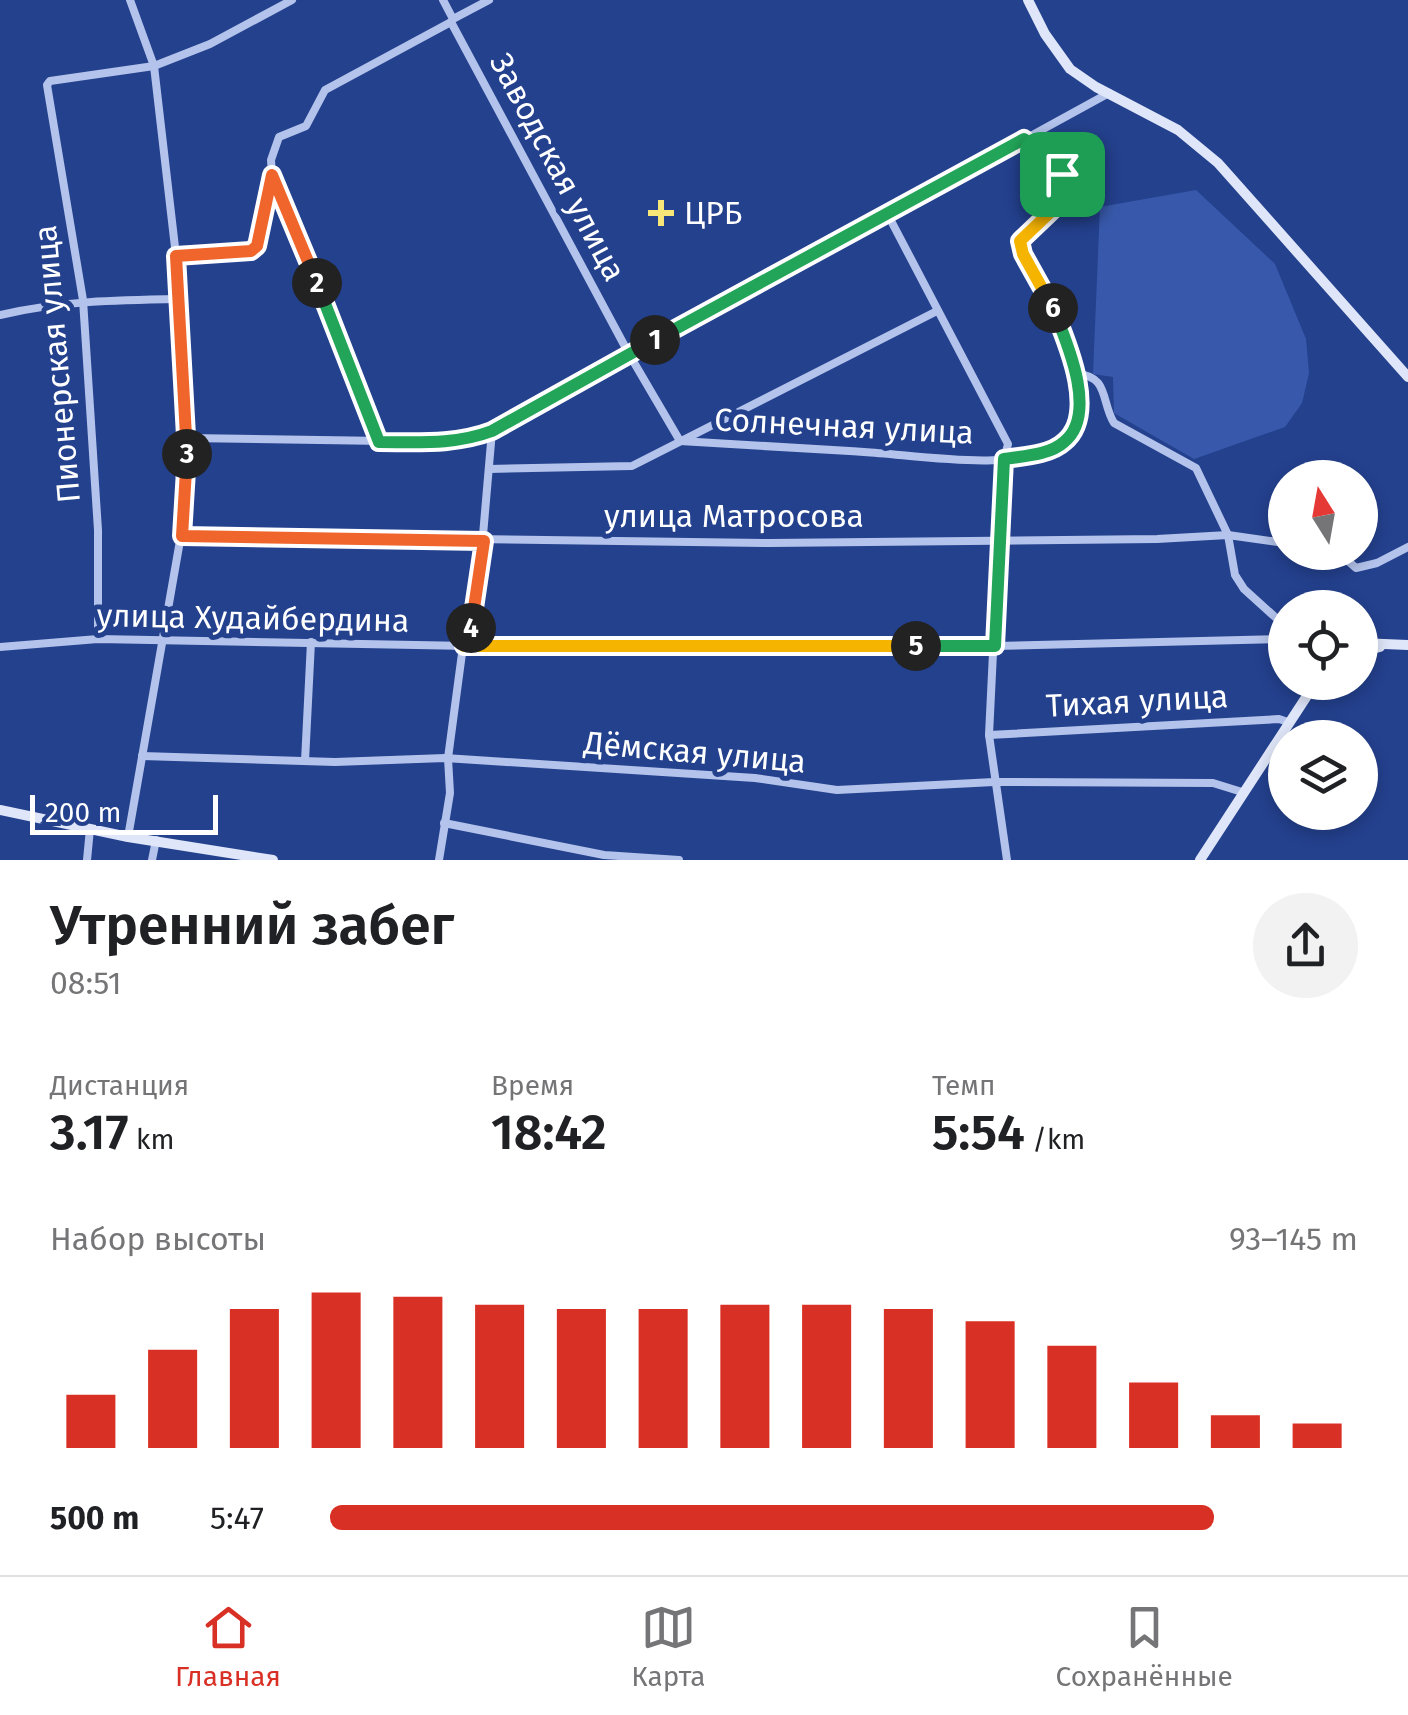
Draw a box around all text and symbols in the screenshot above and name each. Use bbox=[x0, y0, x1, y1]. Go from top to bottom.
street label: Заводская улица bbox=[482, 47, 634, 287]
pin bbox=[1020, 132, 1105, 217]
icon: arrive bbox=[1035, 147, 1090, 202]
place label: ЦРБ bbox=[684, 194, 742, 232]
marker: ЦРБ bbox=[648, 200, 674, 226]
street label: Пионерская улица bbox=[26, 223, 88, 505]
pin: 2 bbox=[292, 258, 342, 308]
text: 2 bbox=[310, 266, 324, 299]
pin: 6 bbox=[1028, 283, 1078, 333]
text: 6 bbox=[1045, 291, 1061, 324]
pin: 1 bbox=[630, 315, 680, 365]
text: 1 bbox=[649, 323, 662, 356]
street label: Солнечная улица bbox=[713, 400, 975, 452]
pin: 3 bbox=[162, 429, 212, 479]
text: 3 bbox=[180, 437, 194, 470]
north arrow bbox=[1268, 460, 1378, 570]
map controls bbox=[1268, 460, 1378, 830]
street label: улица Матросова bbox=[604, 497, 864, 535]
button: locate bbox=[1268, 590, 1378, 700]
street label: улица Худайбердина bbox=[96, 596, 410, 640]
pin: 4 bbox=[446, 603, 496, 653]
text: 4 bbox=[463, 611, 479, 644]
pin: 5 bbox=[891, 621, 941, 671]
text: 5 bbox=[908, 629, 924, 662]
street label: Тихая улица bbox=[1045, 677, 1229, 725]
button: layers bbox=[1268, 720, 1378, 830]
street label: Дёмская улица bbox=[581, 723, 808, 781]
scale bar bbox=[30, 790, 218, 834]
text: 200 m bbox=[45, 796, 122, 829]
text: Утренний забег bbox=[50, 893, 454, 959]
button: share bbox=[1253, 893, 1358, 998]
text: 08:51 bbox=[50, 964, 122, 1002]
text: Дистанция bbox=[50, 1069, 189, 1102]
text: Время bbox=[491, 1069, 574, 1102]
text: Темп bbox=[932, 1069, 996, 1102]
text: 3.17 bbox=[50, 1102, 129, 1162]
text: 18:42 bbox=[491, 1102, 607, 1162]
text: 5:54 bbox=[932, 1102, 1025, 1162]
text: km bbox=[129, 1123, 174, 1156]
text: /km bbox=[1025, 1123, 1085, 1156]
text: Набор высоты bbox=[50, 1220, 266, 1258]
text: 93–145 m bbox=[1229, 1220, 1358, 1258]
text: 500 m bbox=[50, 1499, 139, 1537]
text: 5:47 bbox=[210, 1499, 264, 1537]
tab: Главная bbox=[175, 1600, 281, 1693]
tab: Карта bbox=[631, 1600, 705, 1693]
tab: Сохранённые bbox=[1056, 1600, 1233, 1693]

